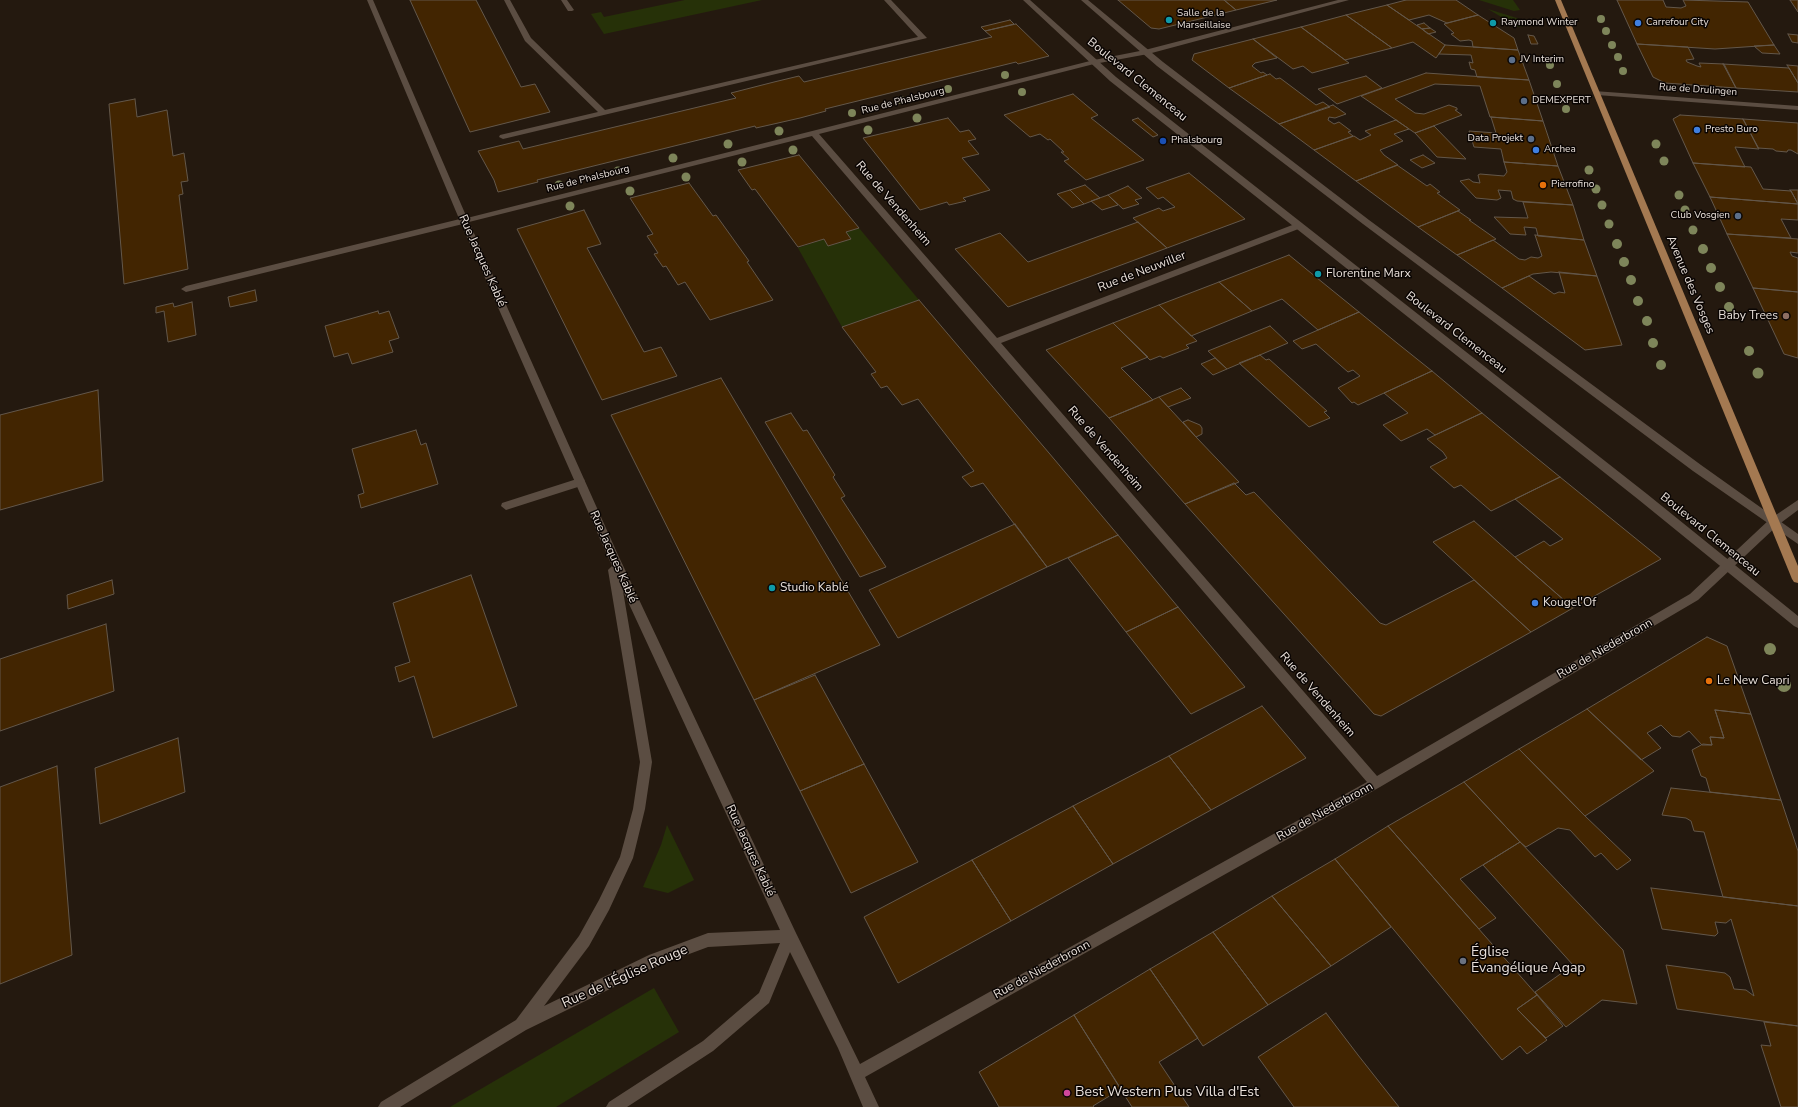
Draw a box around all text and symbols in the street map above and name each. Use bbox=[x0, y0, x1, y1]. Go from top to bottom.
place label: Salle de la Marseillaise bbox=[1177, 8, 1230, 32]
marker: Salle de la Marseillaise bbox=[1164, 15, 1174, 25]
place label: Raymond Winter bbox=[1501, 17, 1578, 29]
place label: Carrefour City bbox=[1646, 17, 1709, 29]
marker: Raymond Winter bbox=[1488, 18, 1498, 28]
marker: Carrefour City bbox=[1633, 18, 1643, 28]
street label: Boulevard Clemenceau bbox=[1084, 35, 1190, 125]
place label: JV Interim bbox=[1520, 54, 1564, 66]
marker: JV Interim bbox=[1507, 55, 1517, 65]
street label: Rue de Drulingen bbox=[1659, 81, 1737, 99]
street label: Rue de Phalsbourg bbox=[860, 85, 946, 117]
place label: DEMEXPERT bbox=[1532, 95, 1591, 107]
marker: DEMEXPERT bbox=[1519, 96, 1529, 106]
place label: Presto Buro bbox=[1705, 124, 1758, 136]
marker: Presto Buro bbox=[1692, 125, 1702, 135]
place label: Data Projekt bbox=[1468, 133, 1523, 145]
marker: Data Projekt bbox=[1526, 134, 1536, 144]
place label: Phalsbourg bbox=[1171, 135, 1222, 147]
marker: Phalsbourg bbox=[1158, 136, 1168, 146]
place label: Archea bbox=[1544, 144, 1576, 156]
marker: Archea bbox=[1531, 145, 1541, 155]
street label: Rue de Vendenheim bbox=[852, 159, 934, 249]
street label: Rue de Phalsbourg bbox=[545, 163, 631, 195]
place label: Pierrofino bbox=[1551, 179, 1594, 191]
marker: Pierrofino bbox=[1538, 180, 1548, 190]
place label: Club Vosgien bbox=[1670, 210, 1730, 222]
marker: Club Vosgien bbox=[1733, 211, 1743, 221]
street label: Rue Jacques Kablé bbox=[455, 213, 509, 309]
street label: Avenue des Vosges bbox=[1663, 234, 1717, 336]
street label: Rue de Neuwiller bbox=[1096, 249, 1188, 295]
place label: Florentine Marx bbox=[1326, 267, 1411, 281]
marker: Florentine Marx bbox=[1313, 269, 1323, 279]
street label: Boulevard Clemenceau bbox=[1403, 289, 1509, 377]
place label: Baby Trees bbox=[1718, 309, 1778, 323]
marker: Baby Trees bbox=[1781, 311, 1791, 321]
street label: Rue de Vendenheim bbox=[1064, 404, 1146, 494]
street label: Boulevard Clemenceau bbox=[1657, 490, 1763, 580]
street label: Rue Jacques Kablé bbox=[586, 509, 640, 605]
place label: Studio Kablé bbox=[780, 581, 849, 595]
marker: Studio Kablé bbox=[767, 583, 777, 593]
place label: Kougel'Of bbox=[1543, 596, 1596, 610]
marker: Kougel'Of bbox=[1530, 598, 1540, 608]
street label: Rue de Niederbronn bbox=[1555, 616, 1655, 682]
street label: Rue de Vendenheim bbox=[1276, 650, 1358, 740]
place label: Le New Capri bbox=[1717, 674, 1790, 688]
marker: Le New Capri bbox=[1704, 676, 1714, 686]
street label: Rue de Niederbronn bbox=[1274, 780, 1376, 844]
street label: Rue Jacques Kablé bbox=[722, 803, 778, 899]
street label: Rue de Niederbronn bbox=[991, 938, 1093, 1002]
street label: Rue de l'Église Rouge bbox=[559, 942, 691, 1012]
place label: Église Évangélique Agap bbox=[1471, 945, 1586, 978]
marker: Église Évangélique Agap bbox=[1458, 956, 1468, 966]
place label: Best Western Plus Villa d'Est bbox=[1075, 1085, 1259, 1101]
marker: Best Western Plus Villa d'Est bbox=[1062, 1088, 1072, 1098]

